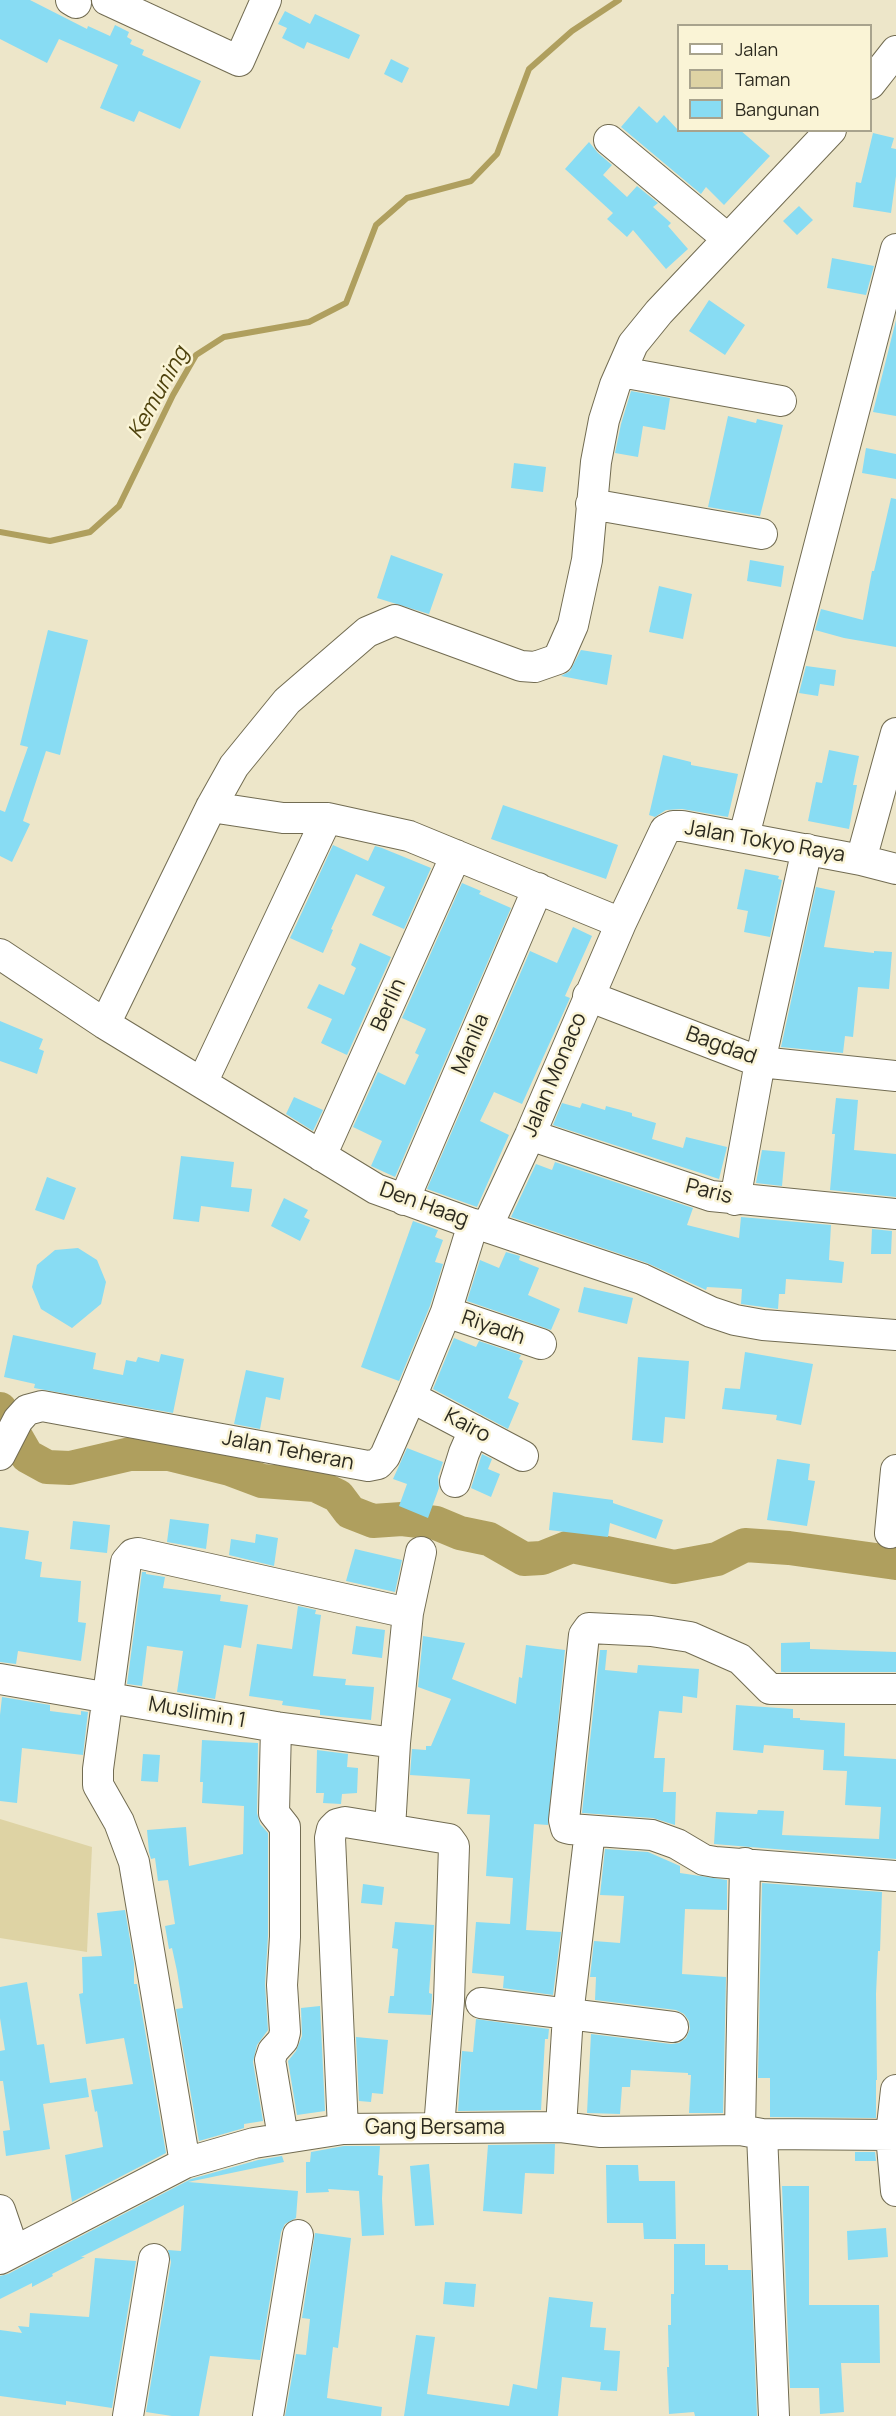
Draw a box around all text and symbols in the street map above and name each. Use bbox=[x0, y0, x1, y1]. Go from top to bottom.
legend bbox=[677, 24, 872, 132]
text: Jalan bbox=[735, 37, 778, 61]
text: Taman bbox=[735, 67, 790, 91]
text: Bangunan bbox=[735, 97, 819, 121]
water label: Kemuning bbox=[123, 343, 195, 443]
street label: Jalan Tokyo Raya bbox=[683, 816, 847, 868]
street label: Berlin bbox=[366, 975, 412, 1035]
street label: Jalan Monaco bbox=[517, 1009, 593, 1141]
street label: Manila bbox=[447, 1010, 495, 1078]
street label: Bagdad bbox=[682, 1022, 760, 1070]
street label: Paris bbox=[683, 1174, 735, 1210]
street label: Den Haag bbox=[376, 1177, 472, 1233]
street label: Riyadh bbox=[458, 1305, 528, 1351]
street label: Kairo bbox=[440, 1403, 494, 1449]
street label: Jalan Teheran bbox=[220, 1426, 356, 1476]
street label: Muslimin 1 bbox=[146, 1692, 248, 1734]
street label: Gang Bersama bbox=[365, 2115, 505, 2141]

